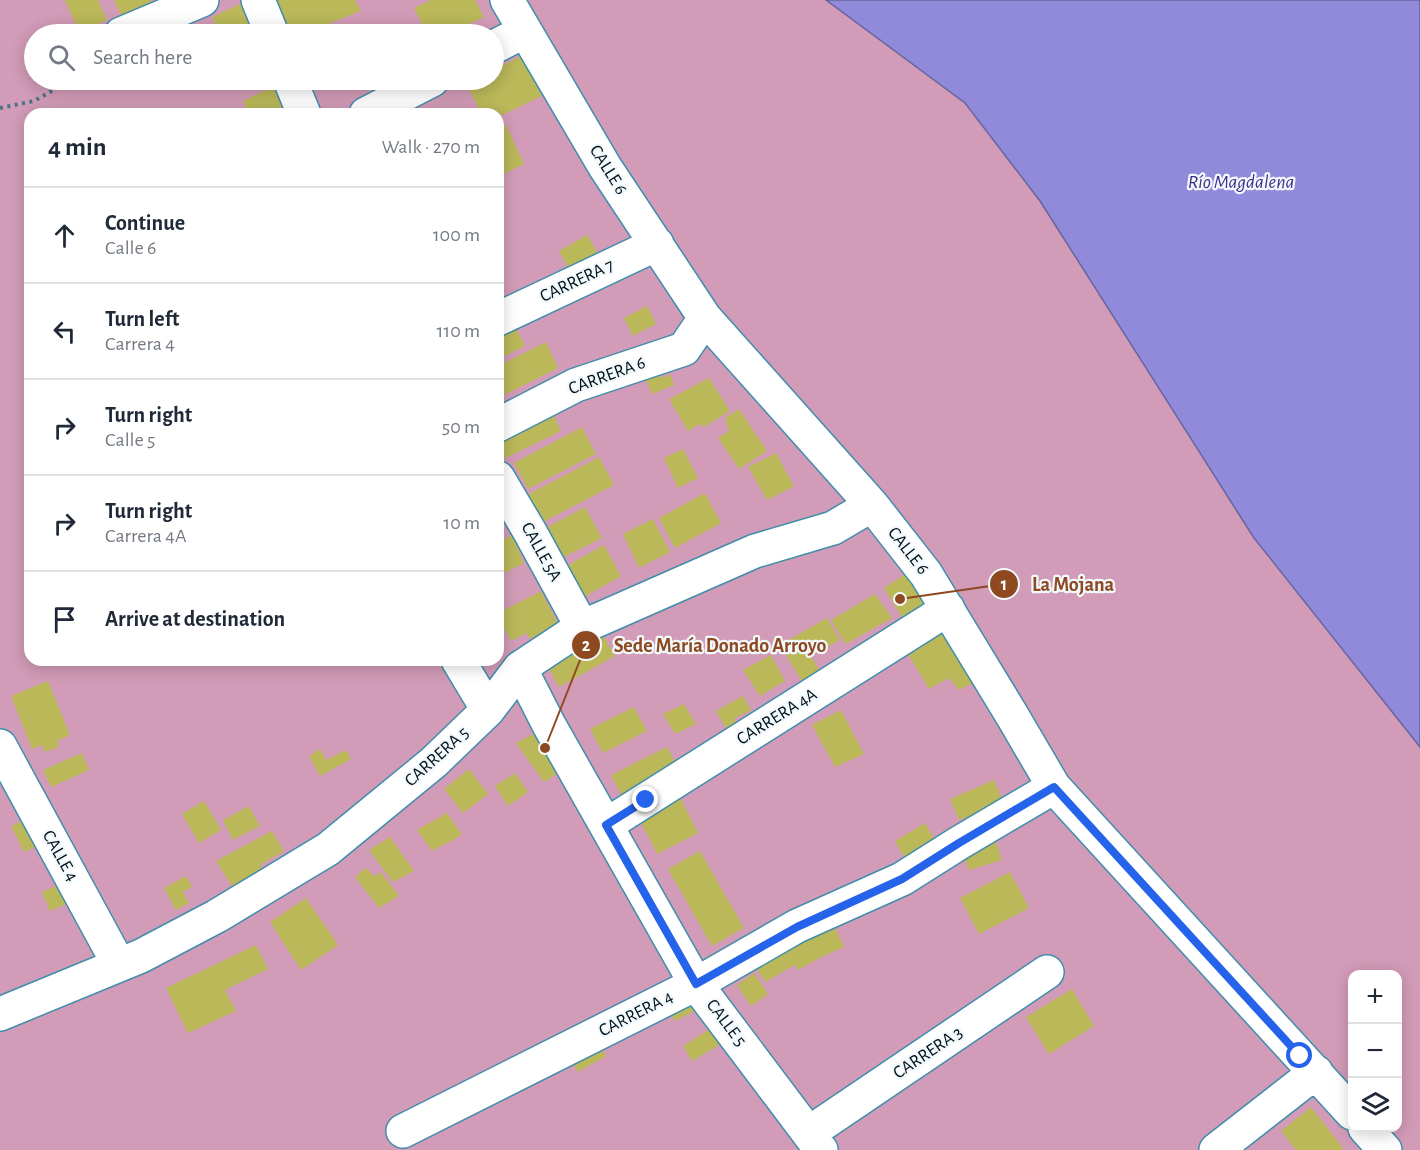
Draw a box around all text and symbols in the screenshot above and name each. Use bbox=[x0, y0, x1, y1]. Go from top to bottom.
search box bbox=[24, 24, 504, 90]
icon: search bbox=[45, 41, 78, 74]
text: Search here bbox=[93, 46, 192, 68]
text: 4 min bbox=[48, 134, 107, 160]
text: Walk · 270 m bbox=[381, 137, 480, 157]
street label: CALLE 6 bbox=[586, 142, 630, 198]
water label: Río Magdalena bbox=[1188, 172, 1294, 192]
text: Continue bbox=[105, 212, 185, 234]
icon: ahead bbox=[48, 219, 81, 252]
text: 100 m bbox=[433, 225, 480, 245]
text: Calle 6 bbox=[105, 238, 156, 258]
street label: CARRERA 7 bbox=[537, 256, 617, 306]
text: Turn left bbox=[105, 308, 179, 330]
icon: left bbox=[48, 315, 81, 348]
text: 110 m bbox=[436, 321, 480, 341]
text: Carrera 4 bbox=[105, 334, 175, 354]
street label: CARRERA 6 bbox=[566, 354, 648, 398]
text: Turn right bbox=[105, 404, 192, 426]
icon: right bbox=[48, 411, 81, 444]
text: 50 m bbox=[442, 417, 480, 437]
text: Calle 5 bbox=[105, 430, 155, 450]
text: Turn right bbox=[105, 500, 192, 522]
icon: right bbox=[48, 507, 81, 540]
text: 10 m bbox=[443, 513, 480, 533]
street label: CALLE 5A bbox=[518, 520, 565, 585]
street label: CALLE 6 bbox=[884, 524, 932, 578]
text: Carrera 4A bbox=[105, 526, 187, 546]
callout: La Mojana bbox=[989, 565, 1126, 603]
text: La Mojana bbox=[1032, 575, 1114, 595]
text: 1 bbox=[1001, 576, 1007, 594]
icon: arrive bbox=[48, 603, 81, 636]
text: Arrive at destination bbox=[105, 608, 285, 630]
callout: Sede María Donado Arroyo bbox=[571, 626, 838, 664]
text: Sede María Donado Arroyo bbox=[614, 636, 826, 656]
text: 2 bbox=[582, 637, 591, 655]
street label: CARRERA 4A bbox=[734, 685, 821, 749]
street label: CARRERA 5 bbox=[402, 724, 472, 790]
route end bbox=[632, 786, 658, 812]
street label: CALLE 4 bbox=[39, 828, 81, 885]
map controls bbox=[1348, 970, 1402, 1132]
button: + bbox=[1348, 970, 1402, 1024]
street label: CARRERA 4 bbox=[596, 988, 676, 1040]
street label: CALLE 5 bbox=[703, 996, 749, 1050]
street label: CARRERA 3 bbox=[890, 1023, 966, 1083]
button: − bbox=[1348, 1024, 1402, 1078]
route start bbox=[1286, 1042, 1312, 1068]
button: layers bbox=[1348, 1078, 1402, 1132]

